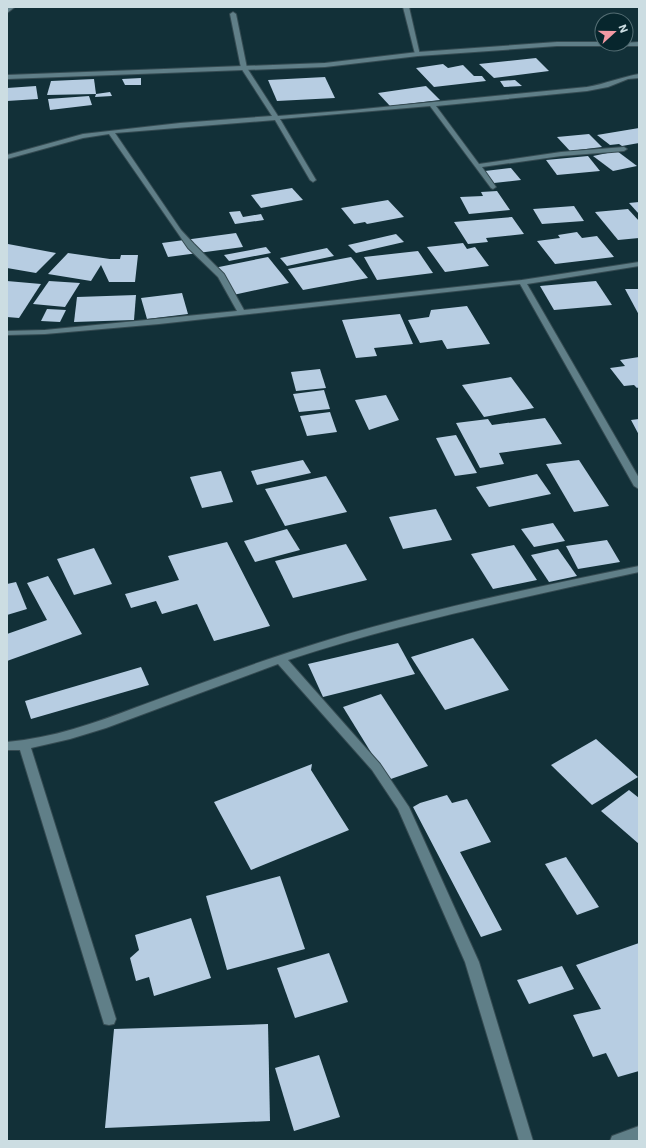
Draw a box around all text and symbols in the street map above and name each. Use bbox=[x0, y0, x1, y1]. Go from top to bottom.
north arrow bbox=[594, 12, 634, 52]
text: N bbox=[615, 22, 631, 35]

